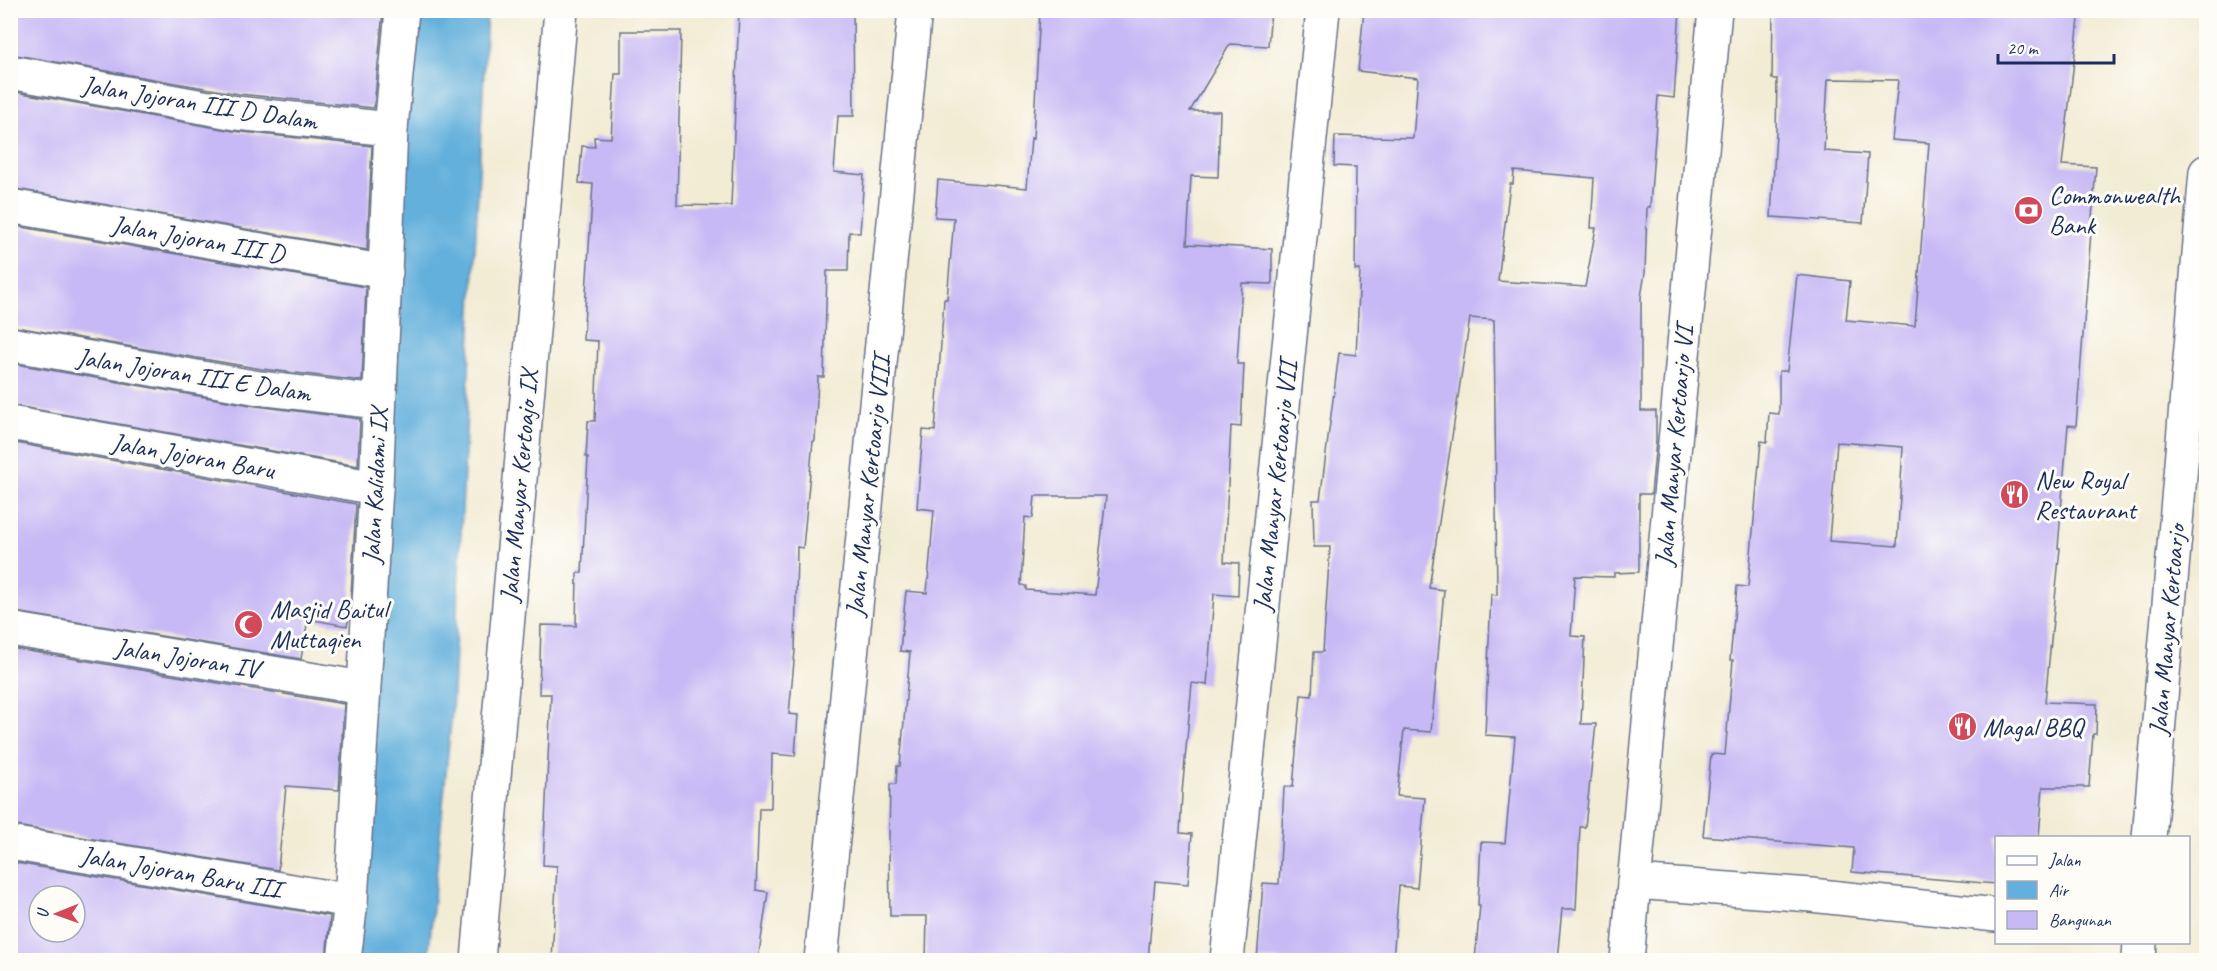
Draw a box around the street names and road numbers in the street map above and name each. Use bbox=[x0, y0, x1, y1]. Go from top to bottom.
street label: Jalan Jojoran III D Dalam bbox=[78, 68, 322, 138]
street label: Jalan Jojoran III D bbox=[107, 207, 289, 271]
street label: Jalan Manyar Kertoarjo VI bbox=[1647, 319, 1701, 569]
street label: Jalan Jojoran III E Dalam bbox=[73, 340, 315, 410]
street label: Jalan Manyar Kertoarjo VIII bbox=[838, 348, 899, 620]
street label: Jalan Manyar Kertoarjo VII bbox=[1245, 353, 1305, 615]
street label: Jalan Manyar Kertoajo IX bbox=[492, 364, 546, 605]
street label: Jalan Kalidami IX bbox=[354, 403, 396, 567]
street label: Jalan Jojoran Baru bbox=[107, 425, 278, 487]
street label: Jalan Manyar Kertoarjo bbox=[2141, 520, 2193, 739]
street label: Jalan Jojoran IV bbox=[111, 630, 266, 686]
street label: Jalan Jojoran Baru III bbox=[76, 838, 289, 907]

